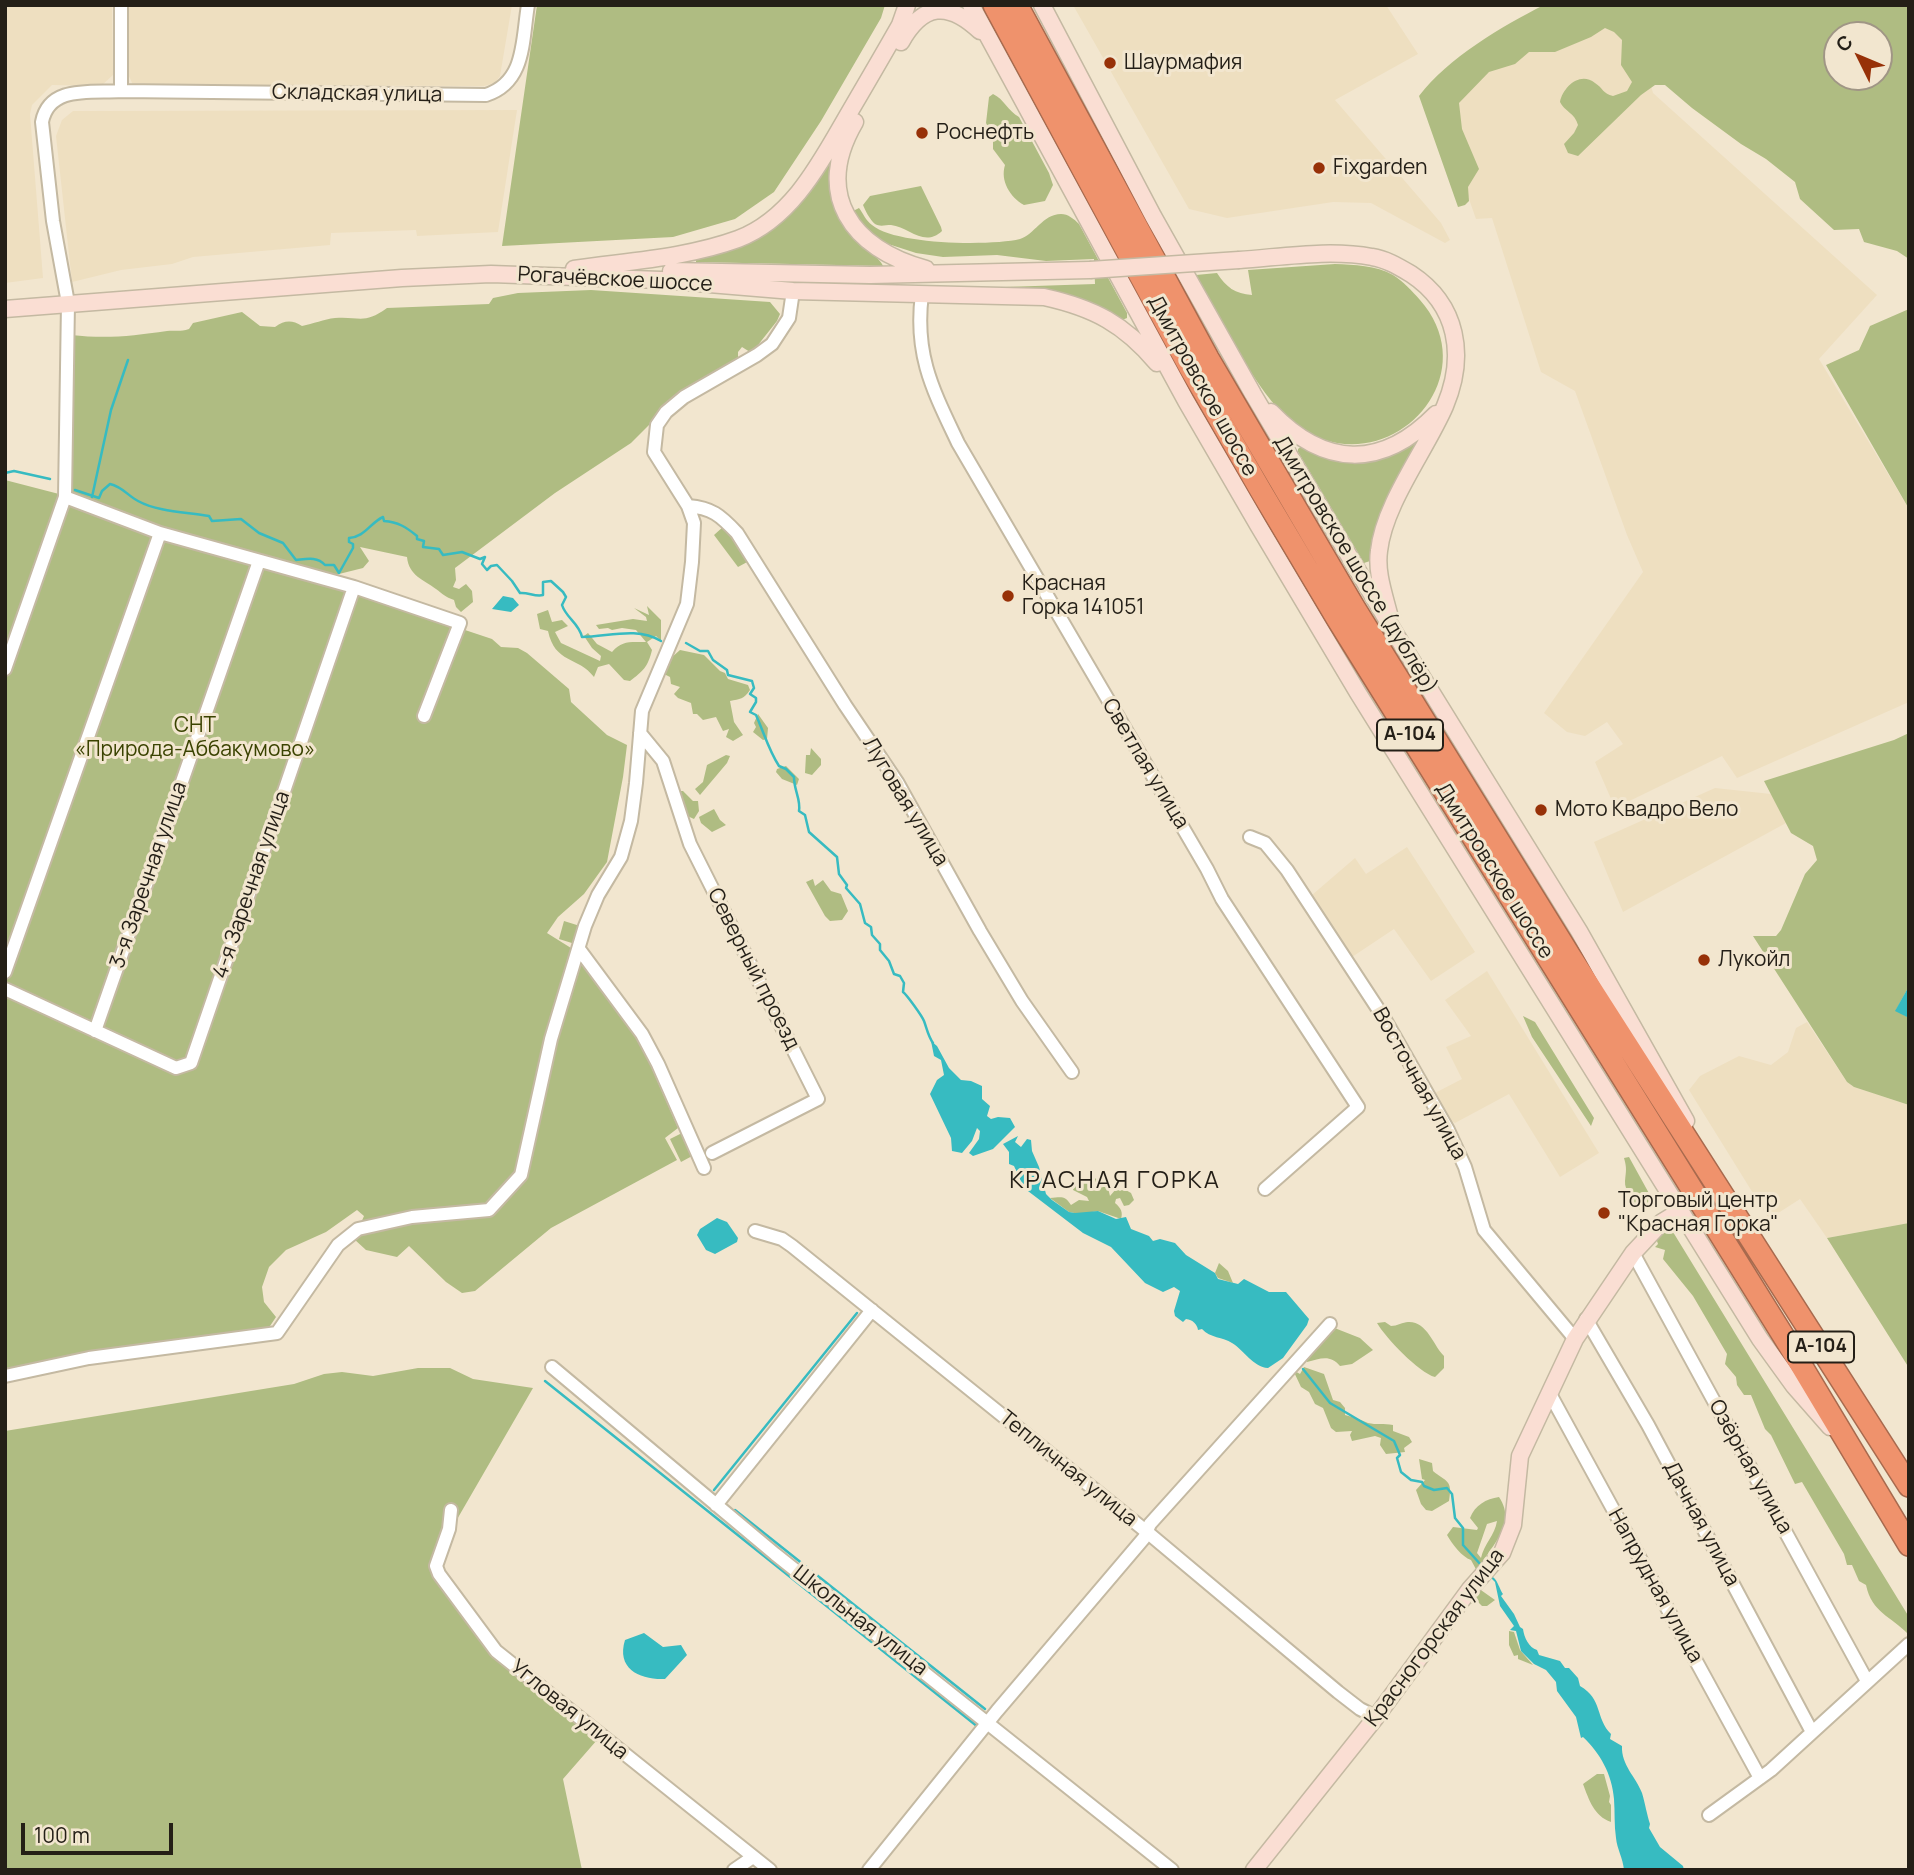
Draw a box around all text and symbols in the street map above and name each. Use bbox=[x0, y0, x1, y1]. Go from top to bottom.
north arrow bbox=[1823, 21, 1893, 91]
text: С bbox=[1830, 29, 1858, 57]
place label: Шаурмафия bbox=[1124, 50, 1242, 76]
marker: Шаурмафия bbox=[1102, 55, 1118, 71]
street label: Складская улица bbox=[272, 80, 442, 108]
place label: Роснефть bbox=[936, 120, 1034, 146]
marker: Роснефть bbox=[914, 125, 930, 141]
place label: Fixgarden bbox=[1333, 155, 1427, 181]
marker: Fixgarden bbox=[1311, 160, 1327, 176]
street label: Рогачёвское шоссе bbox=[517, 262, 713, 298]
street label: Дмитровское шоссе bbox=[1142, 291, 1262, 481]
street label: Дмитровское шоссе (дублёр) bbox=[1268, 431, 1442, 699]
place label: Красная Горка 141051 bbox=[1022, 571, 1144, 621]
marker: Красная Горка 141051 bbox=[1000, 588, 1016, 604]
street label: Светлая улица bbox=[1096, 694, 1194, 834]
park label: СНТ «Природа-Аббакумово» bbox=[75, 713, 315, 763]
road number: А-104 bbox=[1377, 720, 1443, 750]
street label: Луговая улица bbox=[857, 733, 953, 871]
street label: 3-я Заречная улица bbox=[105, 778, 193, 972]
street label: Дмитровское шоссе bbox=[1430, 778, 1558, 964]
street label: 4-я Заречная улица bbox=[208, 788, 296, 982]
place label: Мото Квадро Вело bbox=[1555, 797, 1738, 823]
marker: Мото Квадро Вело bbox=[1533, 802, 1549, 818]
street label: Северный проезд bbox=[701, 884, 805, 1054]
place label: Лукойл bbox=[1718, 947, 1790, 973]
marker: Лукойл bbox=[1696, 952, 1712, 968]
street label: Восточная улица bbox=[1367, 1003, 1471, 1165]
district label: КРАСНАЯ ГОРКА bbox=[1011, 1167, 1219, 1195]
place label: Торговый центр "Красная Горка" bbox=[1618, 1188, 1778, 1238]
marker: Торговый центр "Красная Горка" bbox=[1596, 1205, 1612, 1221]
road number: А-104 bbox=[1788, 1331, 1854, 1362]
street label: Озёрная улица bbox=[1703, 1396, 1797, 1538]
street label: Тепличная улица bbox=[994, 1406, 1142, 1532]
street label: Дачная улица bbox=[1658, 1457, 1744, 1591]
street label: Напрудная улица bbox=[1602, 1504, 1708, 1668]
street label: Красногорская улица bbox=[1360, 1544, 1510, 1732]
street label: Школьная улица bbox=[788, 1561, 932, 1681]
street label: Угловая улица bbox=[505, 1655, 633, 1765]
scale bar bbox=[24, 1808, 177, 1852]
text: 100 m bbox=[34, 1821, 90, 1849]

